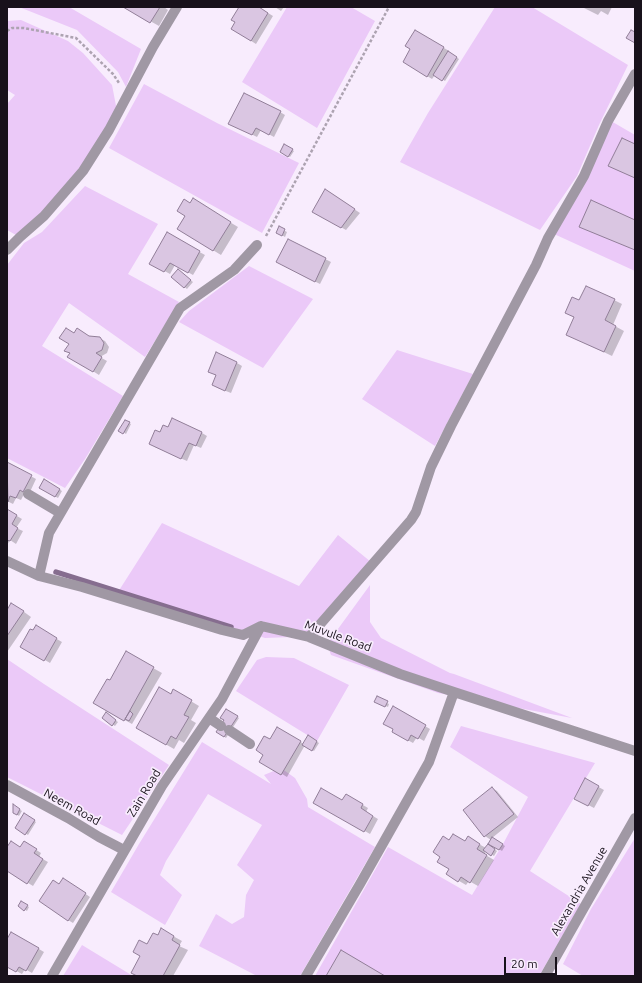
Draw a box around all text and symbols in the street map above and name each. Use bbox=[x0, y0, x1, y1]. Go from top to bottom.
street label: Muvule Road bbox=[303, 617, 373, 655]
street label: Zain Road bbox=[124, 767, 164, 819]
street label: Neem Road bbox=[41, 786, 103, 828]
street label: Alexandria Avenue bbox=[548, 844, 610, 938]
scale bar bbox=[506, 949, 559, 975]
text: 20 m bbox=[511, 957, 538, 970]

